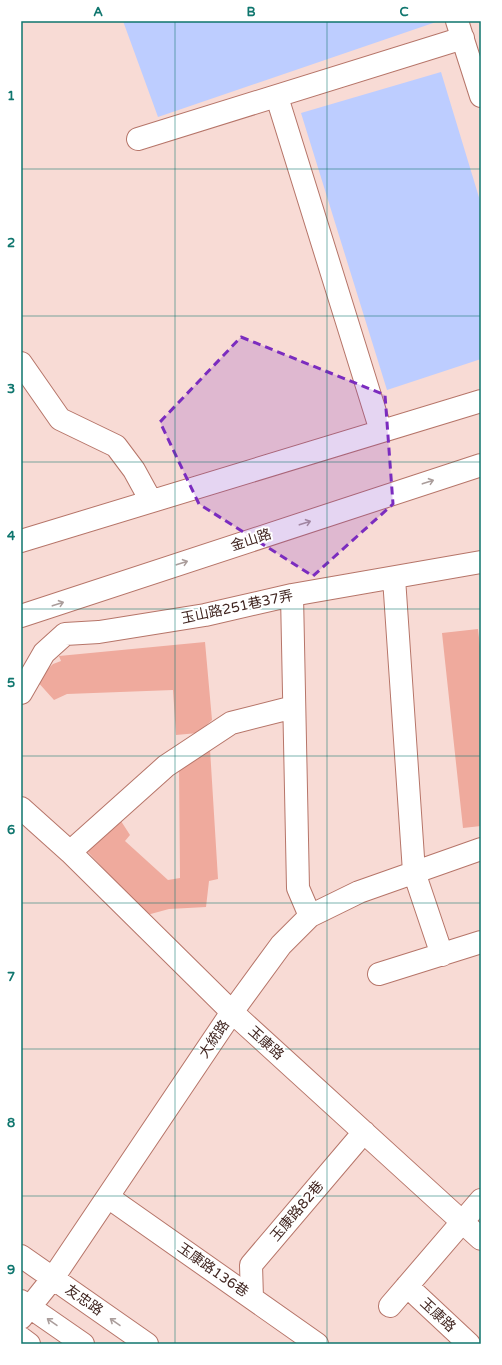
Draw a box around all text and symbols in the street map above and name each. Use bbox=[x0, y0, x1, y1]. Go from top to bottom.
text: A bbox=[93, 4, 103, 20]
text: B bbox=[246, 4, 256, 20]
text: C bbox=[399, 4, 409, 20]
text: 1 bbox=[7, 88, 15, 104]
text: 2 bbox=[7, 235, 15, 251]
text: 3 bbox=[7, 381, 15, 397]
one-way arrow bbox=[422, 478, 435, 485]
one-way arrow bbox=[298, 519, 311, 526]
street label: 金山路 bbox=[228, 525, 274, 555]
text: 4 bbox=[7, 528, 16, 544]
one-way arrow bbox=[175, 559, 187, 567]
street label: 玉山路251巷37弄 bbox=[179, 587, 295, 627]
one-way arrow bbox=[51, 600, 64, 607]
text: 5 bbox=[7, 675, 15, 691]
text: 6 bbox=[7, 822, 15, 838]
text: 7 bbox=[7, 969, 15, 985]
street label: 大統路 bbox=[195, 1017, 233, 1061]
street label: 玉康路 bbox=[245, 1023, 287, 1063]
text: 8 bbox=[7, 1115, 15, 1131]
street label: 玉康路82巷 bbox=[267, 1177, 327, 1245]
street label: 玉康路136巷 bbox=[174, 1239, 252, 1301]
text: 9 bbox=[7, 1262, 15, 1278]
street label: 友忠路 bbox=[62, 1281, 106, 1319]
street label: 玉康路 bbox=[417, 1294, 459, 1336]
one-way arrow bbox=[47, 1318, 58, 1326]
one-way arrow bbox=[110, 1318, 121, 1326]

